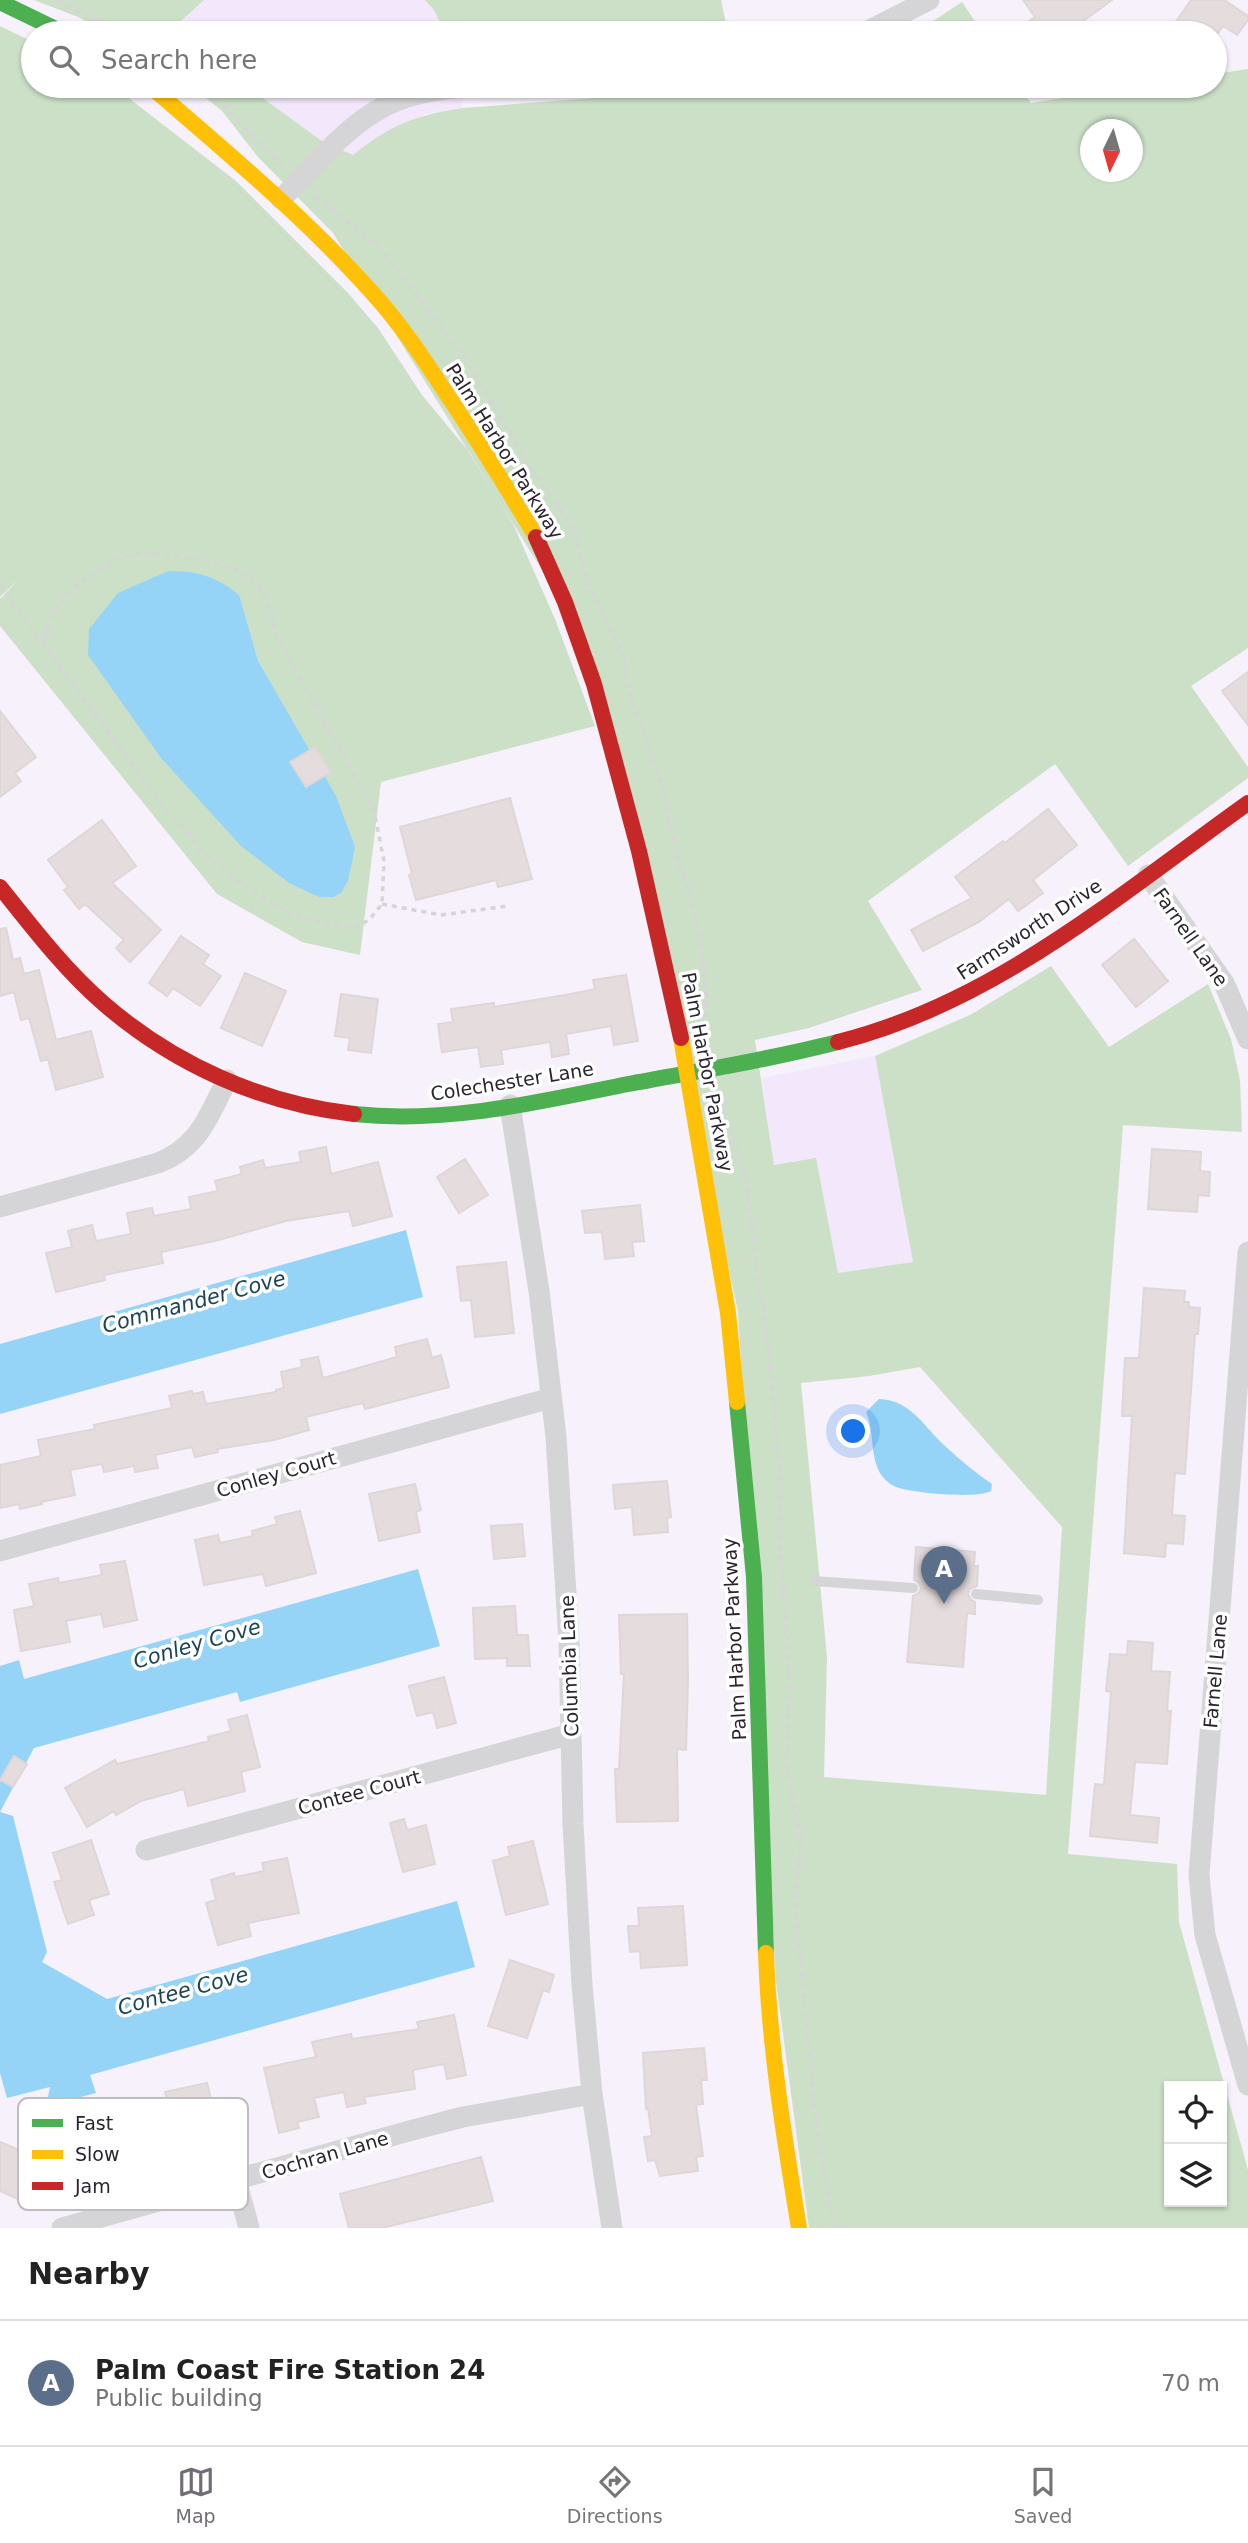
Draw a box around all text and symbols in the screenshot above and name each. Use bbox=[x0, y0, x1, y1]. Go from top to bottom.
search box bbox=[21, 21, 1227, 98]
icon: search bbox=[45, 41, 83, 79]
text: Search here bbox=[101, 45, 257, 75]
north arrow bbox=[1080, 119, 1143, 182]
street label: Palm Harbor Parkway bbox=[442, 359, 568, 543]
street label: Farmsworth Drive bbox=[953, 874, 1105, 984]
street label: Farnell Lane bbox=[1149, 884, 1233, 990]
street label: Palm Harbor Parkway bbox=[678, 970, 738, 1174]
street label: Colechester Lane bbox=[429, 1057, 595, 1105]
water label: Commander Cove bbox=[100, 1266, 288, 1338]
your location bbox=[836, 1414, 870, 1448]
street label: Conley Court bbox=[214, 1446, 338, 1502]
street label: Palm Harbor Parkway bbox=[718, 1537, 750, 1741]
pin: A bbox=[921, 1546, 967, 1604]
street label: Columbia Lane bbox=[556, 1595, 582, 1737]
street label: Farnell Lane bbox=[1199, 1613, 1231, 1729]
water label: Conley Cove bbox=[130, 1614, 264, 1674]
street label: Contee Court bbox=[295, 1765, 423, 1819]
water label: Contee Cove bbox=[115, 1962, 251, 2020]
map controls bbox=[1164, 2081, 1227, 2207]
button: locate bbox=[1164, 2081, 1227, 2144]
legend bbox=[18, 2098, 248, 2210]
text: Fast bbox=[75, 2112, 113, 2134]
street label: Cochran Lane bbox=[259, 2126, 391, 2184]
text: Slow bbox=[75, 2143, 120, 2165]
button: layers bbox=[1164, 2144, 1227, 2207]
text: Jam bbox=[74, 2175, 111, 2197]
text: Nearby bbox=[28, 2256, 150, 2291]
text: Palm Coast Fire Station 24 bbox=[95, 2355, 485, 2385]
text: A bbox=[42, 2370, 60, 2396]
text: 70 m bbox=[1161, 2370, 1220, 2396]
text: Public building bbox=[95, 2385, 263, 2411]
tab: Map bbox=[176, 2463, 216, 2527]
tab: Directions bbox=[567, 2463, 663, 2527]
tab: Saved bbox=[1014, 2463, 1072, 2527]

